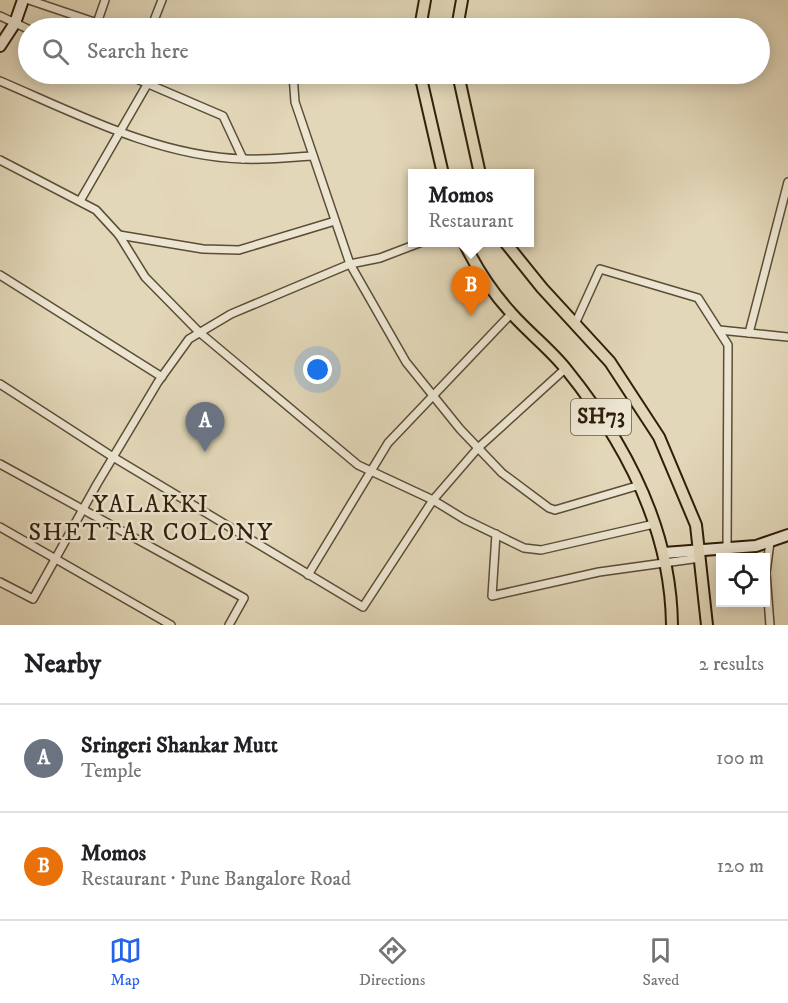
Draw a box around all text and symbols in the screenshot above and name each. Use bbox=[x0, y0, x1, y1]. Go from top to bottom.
search box bbox=[18, 18, 770, 84]
icon: search bbox=[39, 35, 72, 68]
text: Search here bbox=[87, 38, 189, 65]
popup bbox=[408, 169, 534, 247]
text: Momos bbox=[428, 182, 493, 209]
text: Restaurant bbox=[428, 209, 514, 234]
pin: B bbox=[452, 266, 490, 316]
your location bbox=[303, 355, 332, 384]
road number: SH73 bbox=[571, 399, 631, 435]
pin: A bbox=[186, 402, 224, 452]
district label: YALAKKI SHETTAR COLONY bbox=[29, 490, 274, 548]
map controls bbox=[716, 553, 770, 607]
button: locate bbox=[716, 553, 770, 607]
text: Nearby bbox=[24, 648, 101, 681]
text: 2 results bbox=[699, 652, 764, 677]
text: Sringeri Shankar Mutt bbox=[81, 732, 278, 759]
text: A bbox=[37, 746, 50, 771]
text: 100 m bbox=[716, 746, 764, 771]
text: Temple bbox=[81, 759, 142, 784]
text: Momos bbox=[81, 840, 146, 867]
text: B bbox=[37, 854, 50, 879]
text: 120 m bbox=[717, 854, 764, 879]
text: Restaurant · Pune Bangalore Road bbox=[81, 867, 351, 892]
tab: Map bbox=[109, 934, 142, 990]
tab: Directions bbox=[359, 934, 425, 990]
tab: Saved bbox=[643, 934, 679, 990]

